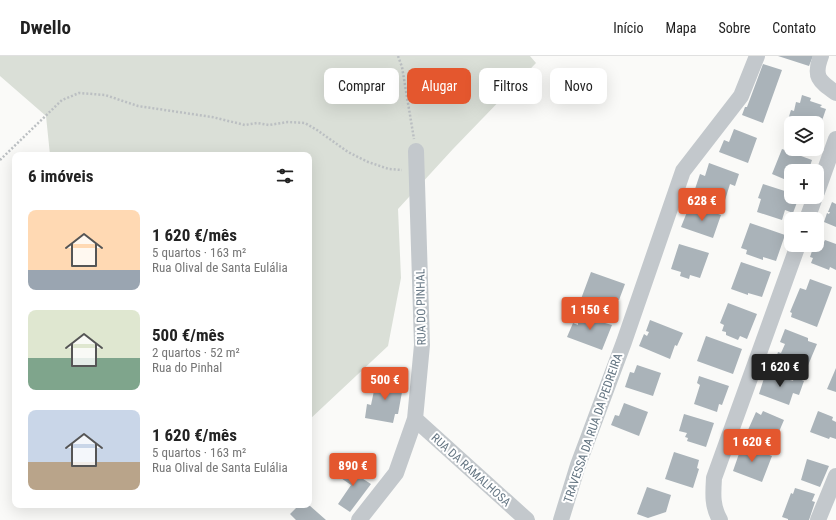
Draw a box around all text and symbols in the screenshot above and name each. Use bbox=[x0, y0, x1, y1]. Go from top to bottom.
text: Dwello bbox=[20, 16, 71, 39]
text: Início bbox=[613, 20, 644, 36]
text: Mapa bbox=[666, 20, 696, 36]
text: Sobre bbox=[718, 20, 750, 36]
text: Contato bbox=[772, 20, 816, 36]
chip: Comprar bbox=[324, 68, 399, 104]
chip: Alugar bbox=[407, 68, 471, 104]
chip: Filtros bbox=[479, 68, 542, 104]
chip: Novo bbox=[550, 68, 607, 104]
map controls bbox=[784, 116, 824, 252]
button: layers bbox=[784, 116, 824, 156]
button: + bbox=[784, 164, 824, 204]
icon: filters bbox=[274, 165, 296, 187]
text: 6 imóveis bbox=[28, 166, 93, 186]
pin: 628 € bbox=[674, 188, 730, 222]
text: 628 € bbox=[687, 193, 717, 208]
button: − bbox=[784, 212, 824, 252]
text: 1 620 €/mês bbox=[152, 225, 237, 245]
icon: home bbox=[60, 226, 108, 274]
text: 5 quartos · 163 m² bbox=[152, 245, 246, 260]
text: Rua Olival de Santa Eulália bbox=[152, 260, 288, 275]
street label: RUA DO PINHAL bbox=[413, 268, 429, 345]
pin: 1 150 € bbox=[553, 297, 627, 331]
text: 1 150 € bbox=[571, 302, 609, 317]
text: 500 €/mês bbox=[152, 325, 224, 345]
icon: home bbox=[60, 326, 108, 374]
text: 2 quartos · 52 m² bbox=[152, 345, 240, 360]
street label: TRAVESSA DA RUA DA PEDREIRA bbox=[561, 351, 625, 505]
pin: 1 620 € bbox=[743, 354, 817, 388]
text: 1 620 € bbox=[761, 359, 799, 374]
text: Rua do Pinhal bbox=[152, 360, 222, 375]
pin: 500 € bbox=[357, 367, 413, 401]
text: 500 € bbox=[370, 372, 400, 387]
text: 1 620 €/mês bbox=[152, 425, 237, 445]
icon: home bbox=[60, 426, 108, 474]
pin: 1 620 € bbox=[715, 429, 789, 463]
street label: RUA DA RAMALHOSA bbox=[428, 431, 514, 509]
text: 1 620 € bbox=[733, 434, 771, 449]
text: 5 quartos · 163 m² bbox=[152, 445, 246, 460]
pin: 890 € bbox=[325, 453, 381, 487]
text: 890 € bbox=[338, 458, 368, 473]
text: Rua Olival de Santa Eulália bbox=[152, 460, 288, 475]

